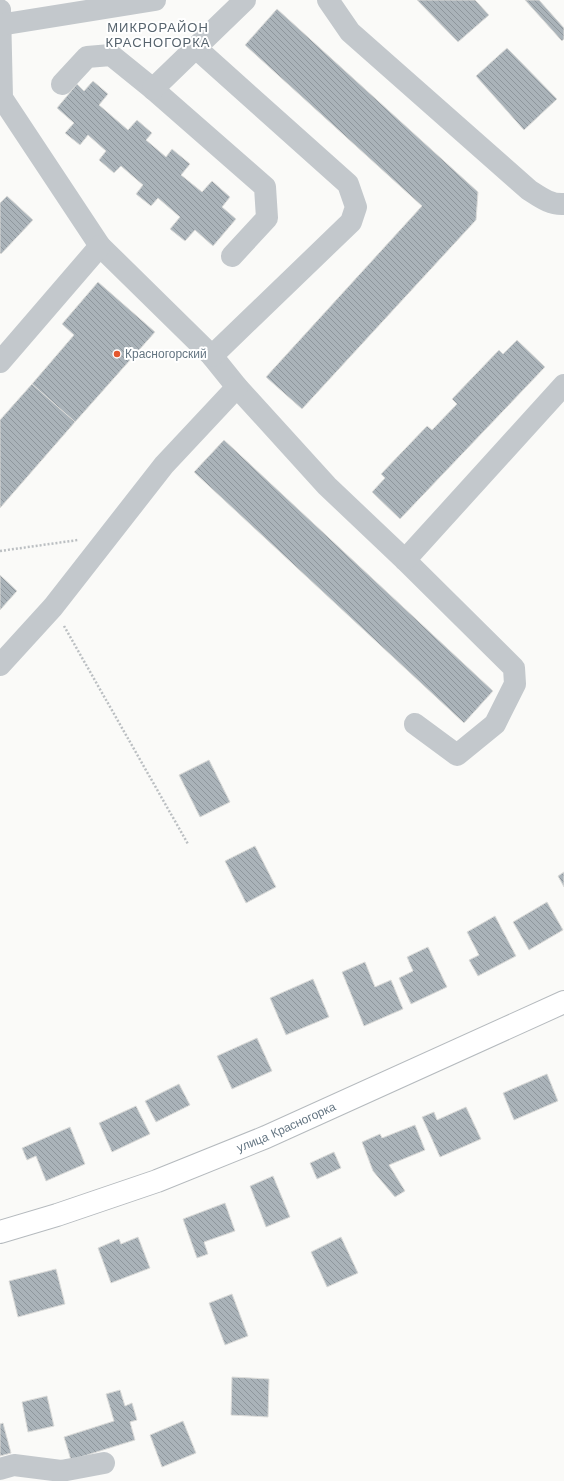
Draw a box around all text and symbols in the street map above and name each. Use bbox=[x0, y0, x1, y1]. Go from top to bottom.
district label: МИКРОРАЙОН КРАСНОГОРКА bbox=[106, 20, 210, 50]
place label: Красногорский bbox=[125, 347, 207, 361]
marker: Красногорский bbox=[112, 349, 122, 359]
street label: улица Красногорка bbox=[235, 1099, 338, 1155]

